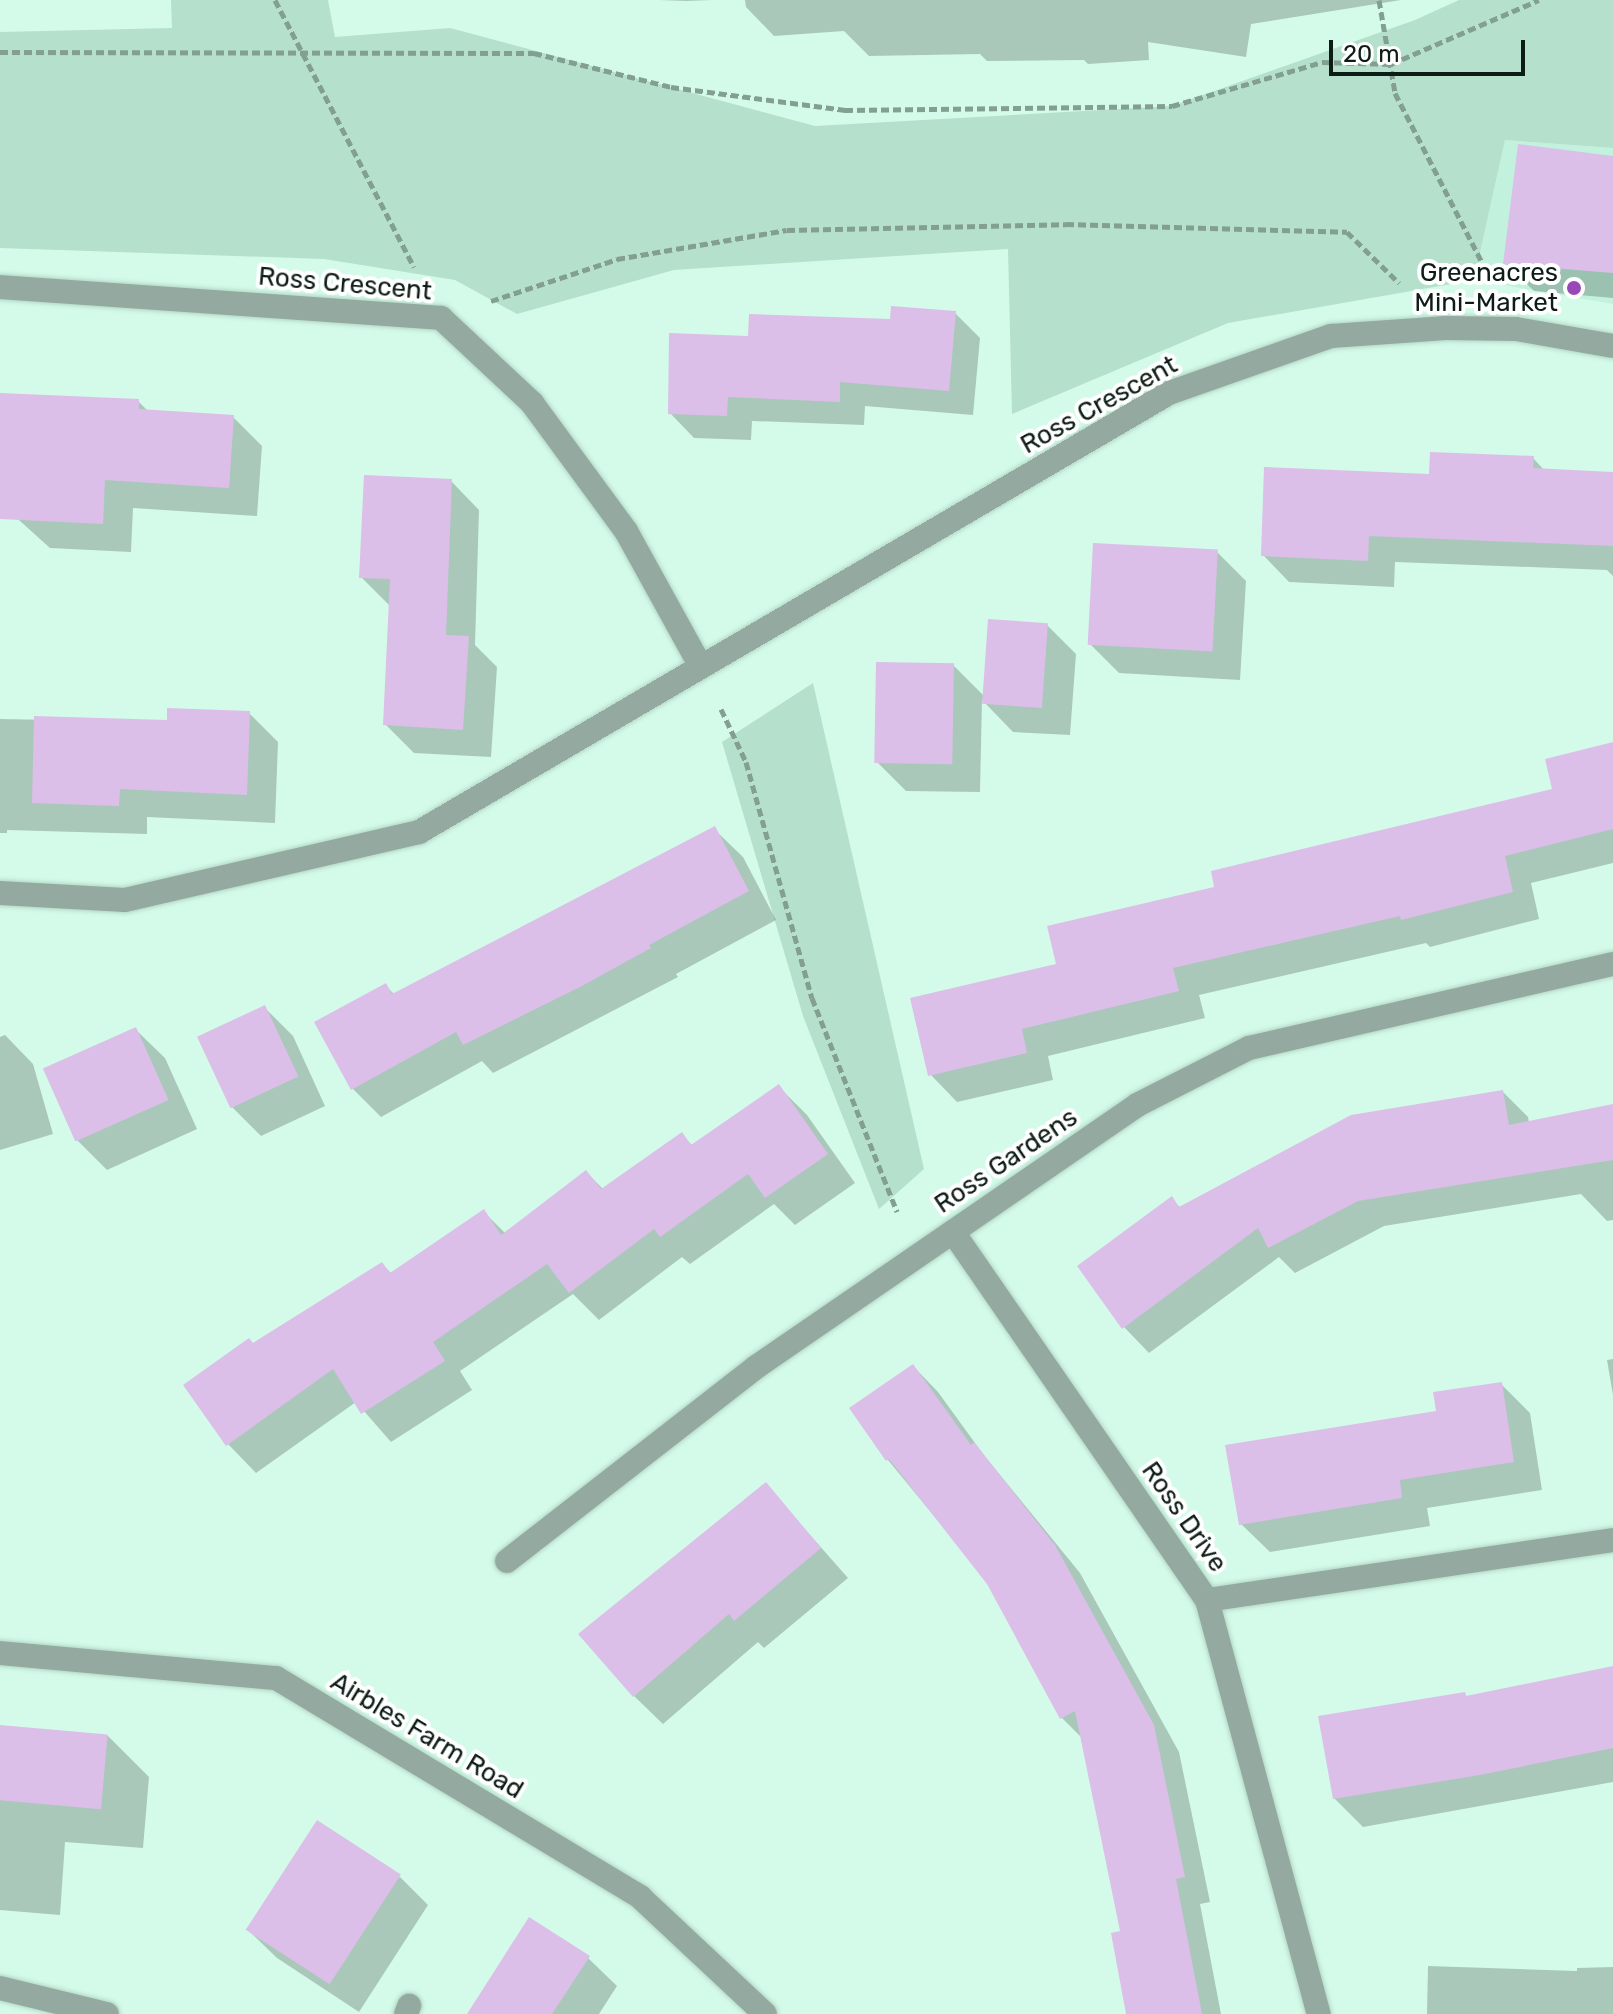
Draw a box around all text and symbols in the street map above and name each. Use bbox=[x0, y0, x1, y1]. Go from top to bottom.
scale bar bbox=[1333, 24, 1529, 74]
text: 20 m bbox=[1343, 40, 1400, 68]
place label: Greenacres Mini-Market bbox=[1414, 257, 1558, 318]
street label: Ross Crescent bbox=[257, 261, 433, 307]
marker: Greenacres Mini-Market bbox=[1565, 279, 1583, 297]
street label: Ross Crescent bbox=[1015, 349, 1183, 461]
street label: Ross Gardens bbox=[929, 1102, 1083, 1220]
street label: Ross Drive bbox=[1135, 1456, 1233, 1578]
street label: Airbles Farm Road bbox=[325, 1666, 529, 1806]

